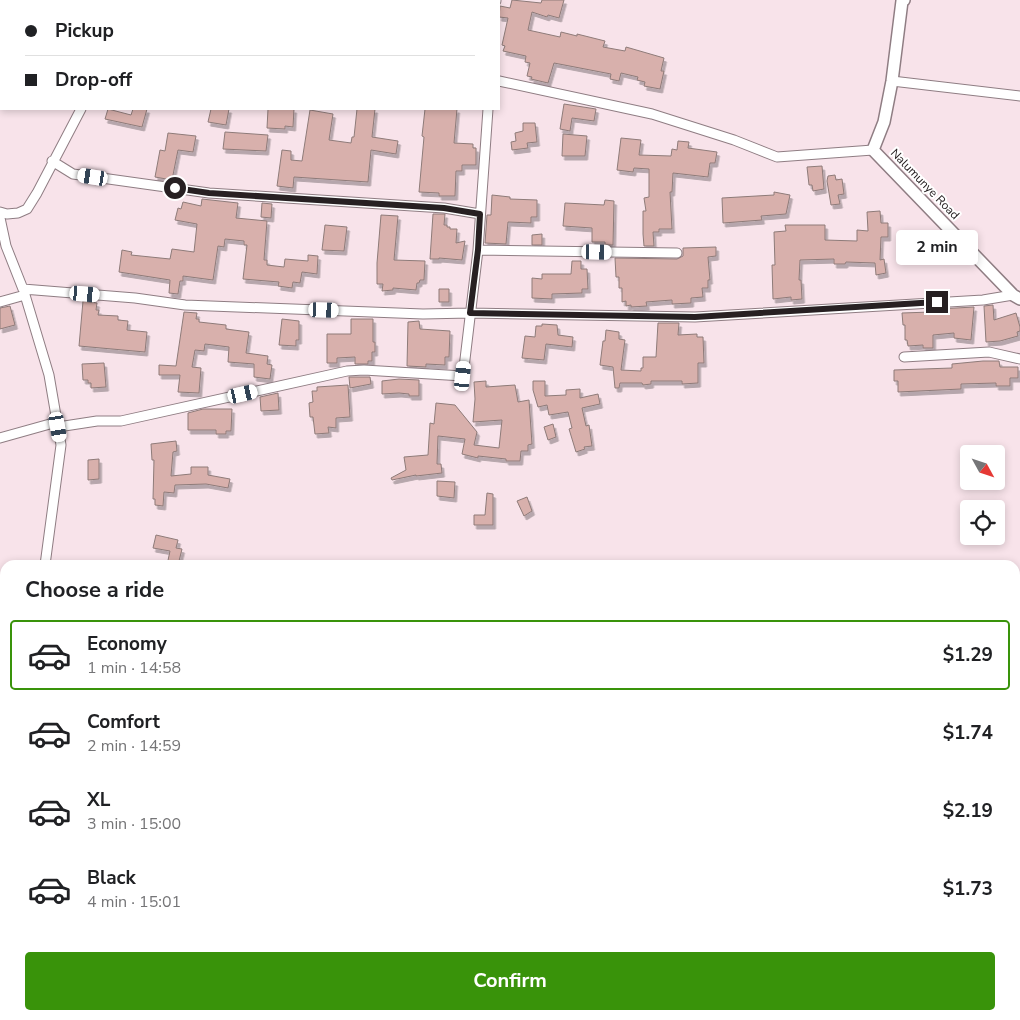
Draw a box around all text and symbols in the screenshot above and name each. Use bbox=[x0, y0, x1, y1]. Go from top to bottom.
text: Pickup bbox=[55, 18, 114, 44]
text: Drop-off bbox=[55, 67, 132, 93]
street label: Nalumunye Road bbox=[887, 145, 963, 223]
car bbox=[77, 167, 108, 187]
route start bbox=[164, 177, 186, 199]
callout: 2 min bbox=[896, 230, 978, 264]
text: 2 min bbox=[916, 236, 958, 258]
car bbox=[581, 244, 612, 260]
car bbox=[69, 285, 100, 303]
route end bbox=[926, 291, 948, 313]
car bbox=[308, 302, 339, 318]
car bbox=[453, 360, 472, 392]
car bbox=[226, 383, 259, 405]
car bbox=[48, 411, 67, 443]
north arrow bbox=[960, 445, 1005, 490]
map controls bbox=[960, 445, 1005, 545]
button: locate bbox=[960, 500, 1005, 545]
text: Choose a ride bbox=[25, 575, 164, 605]
text: Economy bbox=[87, 631, 167, 657]
icon: car bbox=[27, 633, 72, 678]
text: $1.29 bbox=[943, 642, 993, 668]
text: 1 min · 14:58 bbox=[87, 657, 181, 679]
text: Comfort bbox=[87, 709, 160, 735]
icon: car bbox=[27, 711, 72, 756]
text: $1.74 bbox=[943, 720, 993, 746]
text: 2 min · 14:59 bbox=[87, 735, 181, 757]
text: XL bbox=[87, 787, 110, 813]
icon: car bbox=[27, 789, 72, 834]
text: $2.19 bbox=[943, 798, 993, 824]
text: 3 min · 15:00 bbox=[87, 813, 181, 835]
text: Black bbox=[87, 865, 136, 891]
icon: car bbox=[27, 867, 72, 912]
text: $1.73 bbox=[943, 876, 993, 902]
text: 4 min · 15:01 bbox=[87, 891, 181, 913]
button: Confirm bbox=[25, 952, 995, 1010]

